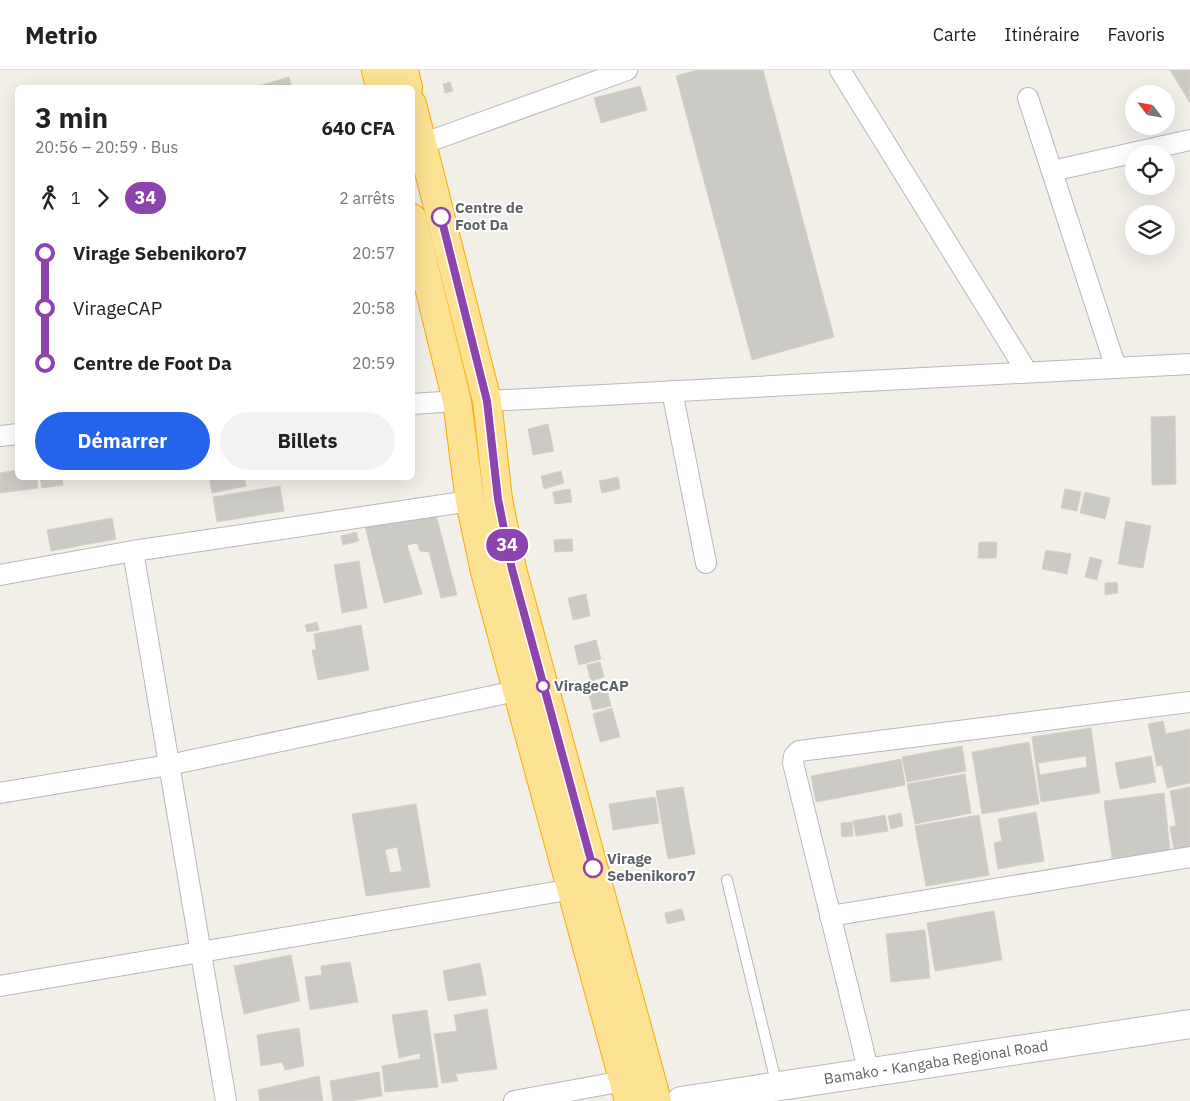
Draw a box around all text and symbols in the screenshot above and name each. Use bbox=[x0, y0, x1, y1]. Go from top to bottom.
text: Metrio bbox=[25, 19, 97, 51]
text: Carte bbox=[933, 23, 976, 46]
text: Itinéraire bbox=[1004, 23, 1080, 46]
text: Favoris bbox=[1108, 23, 1165, 46]
north arrow bbox=[1125, 85, 1175, 135]
map controls bbox=[1125, 85, 1175, 255]
text: 3 min bbox=[35, 99, 108, 136]
text: 640 CFA bbox=[321, 116, 395, 140]
text: 20:56 – 20:59 · Bus bbox=[35, 137, 178, 157]
button: locate bbox=[1125, 145, 1175, 195]
icon: walk bbox=[35, 184, 63, 212]
icon: forward bbox=[89, 184, 117, 212]
text: 34 bbox=[135, 186, 156, 209]
text: 1 bbox=[71, 188, 81, 208]
text: 2 arrêts bbox=[339, 188, 395, 208]
place label: Centre de Foot Da bbox=[455, 198, 523, 234]
button: layers bbox=[1125, 205, 1175, 255]
marker: Centre de Foot Da bbox=[431, 207, 451, 227]
text: Virage Sebenikoro7 bbox=[73, 241, 247, 265]
text: 20:57 bbox=[352, 243, 395, 263]
text: VirageCAP bbox=[73, 296, 162, 320]
text: 20:58 bbox=[352, 298, 395, 318]
text: Centre de Foot Da bbox=[73, 351, 232, 375]
text: 20:59 bbox=[352, 353, 395, 373]
button: Démarrer bbox=[35, 412, 210, 470]
button: Billets bbox=[220, 412, 395, 470]
line badge: 34 bbox=[484, 529, 530, 561]
text: 34 bbox=[496, 533, 518, 556]
place label: VirageCAP bbox=[554, 676, 629, 695]
marker: VirageCAP bbox=[536, 679, 550, 693]
place label: Virage Sebenikoro7 bbox=[607, 849, 696, 885]
marker: Virage Sebenikoro7 bbox=[583, 858, 603, 878]
street label: Bamako - Kangaba Regional Road bbox=[823, 1036, 1049, 1088]

